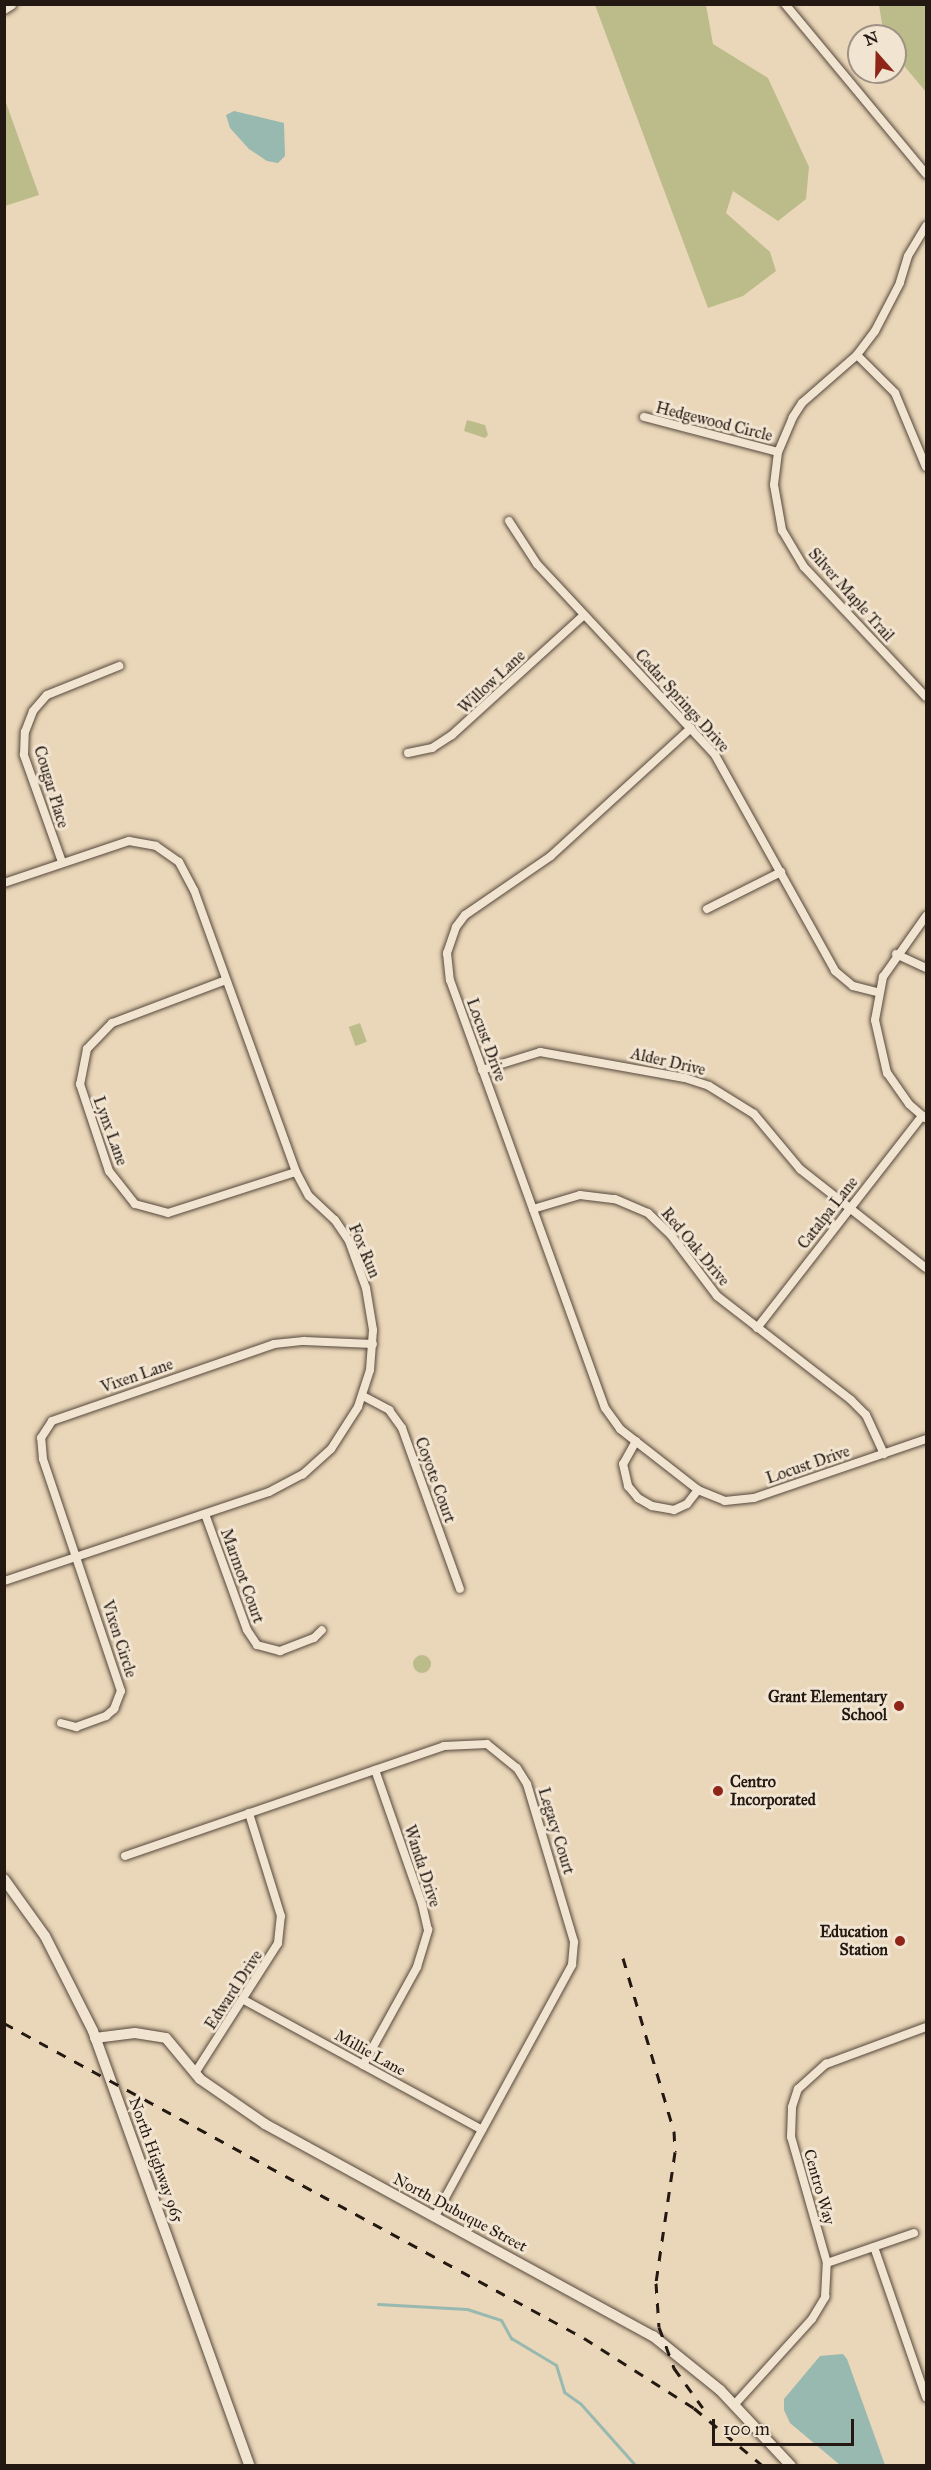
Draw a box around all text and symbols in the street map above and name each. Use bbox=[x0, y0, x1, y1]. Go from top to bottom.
north arrow bbox=[847, 24, 907, 84]
text: N bbox=[862, 27, 881, 50]
street label: Hedgewood Circle bbox=[654, 398, 774, 446]
street label: Silver Maple Trail bbox=[804, 544, 898, 646]
street label: Willow Lane bbox=[455, 646, 529, 718]
street label: Cedar Springs Drive bbox=[631, 646, 733, 756]
street label: Cougar Place bbox=[29, 744, 73, 830]
street label: Locust Drive bbox=[462, 996, 510, 1084]
street label: Alder Drive bbox=[629, 1044, 707, 1080]
street label: Lynx Lane bbox=[89, 1094, 131, 1168]
street label: Catalpa Lane bbox=[794, 1173, 862, 1253]
street label: Red Oak Drive bbox=[657, 1204, 733, 1290]
street label: Fox Run bbox=[344, 1221, 384, 1281]
street label: Vixen Lane bbox=[98, 1355, 176, 1397]
street label: Coyote Court bbox=[411, 1435, 459, 1525]
street label: Locust Drive bbox=[764, 1442, 852, 1488]
street label: Marmot Court bbox=[216, 1526, 268, 1626]
street label: Vixen Circle bbox=[97, 1598, 141, 1680]
place label: Grant Elementary School bbox=[768, 1687, 887, 1725]
marker: Grant Elementary School bbox=[892, 1699, 906, 1713]
place label: Centro Incorporated bbox=[730, 1772, 816, 1810]
marker: Centro Incorporated bbox=[711, 1784, 725, 1798]
street label: Legacy Court bbox=[534, 1785, 578, 1877]
street label: Wanda Drive bbox=[400, 1823, 444, 1909]
place label: Education Station bbox=[820, 1922, 888, 1960]
marker: Education Station bbox=[893, 1934, 907, 1948]
street label: Edward Drive bbox=[201, 1947, 267, 2033]
street label: Millie Lane bbox=[331, 2026, 409, 2080]
street label: North Highway 965 bbox=[124, 2095, 188, 2225]
street label: Centro Way bbox=[799, 2147, 839, 2227]
street label: North Dubuque Street bbox=[390, 2170, 530, 2256]
scale bar bbox=[715, 2407, 858, 2445]
text: 100 m bbox=[723, 2418, 770, 2440]

